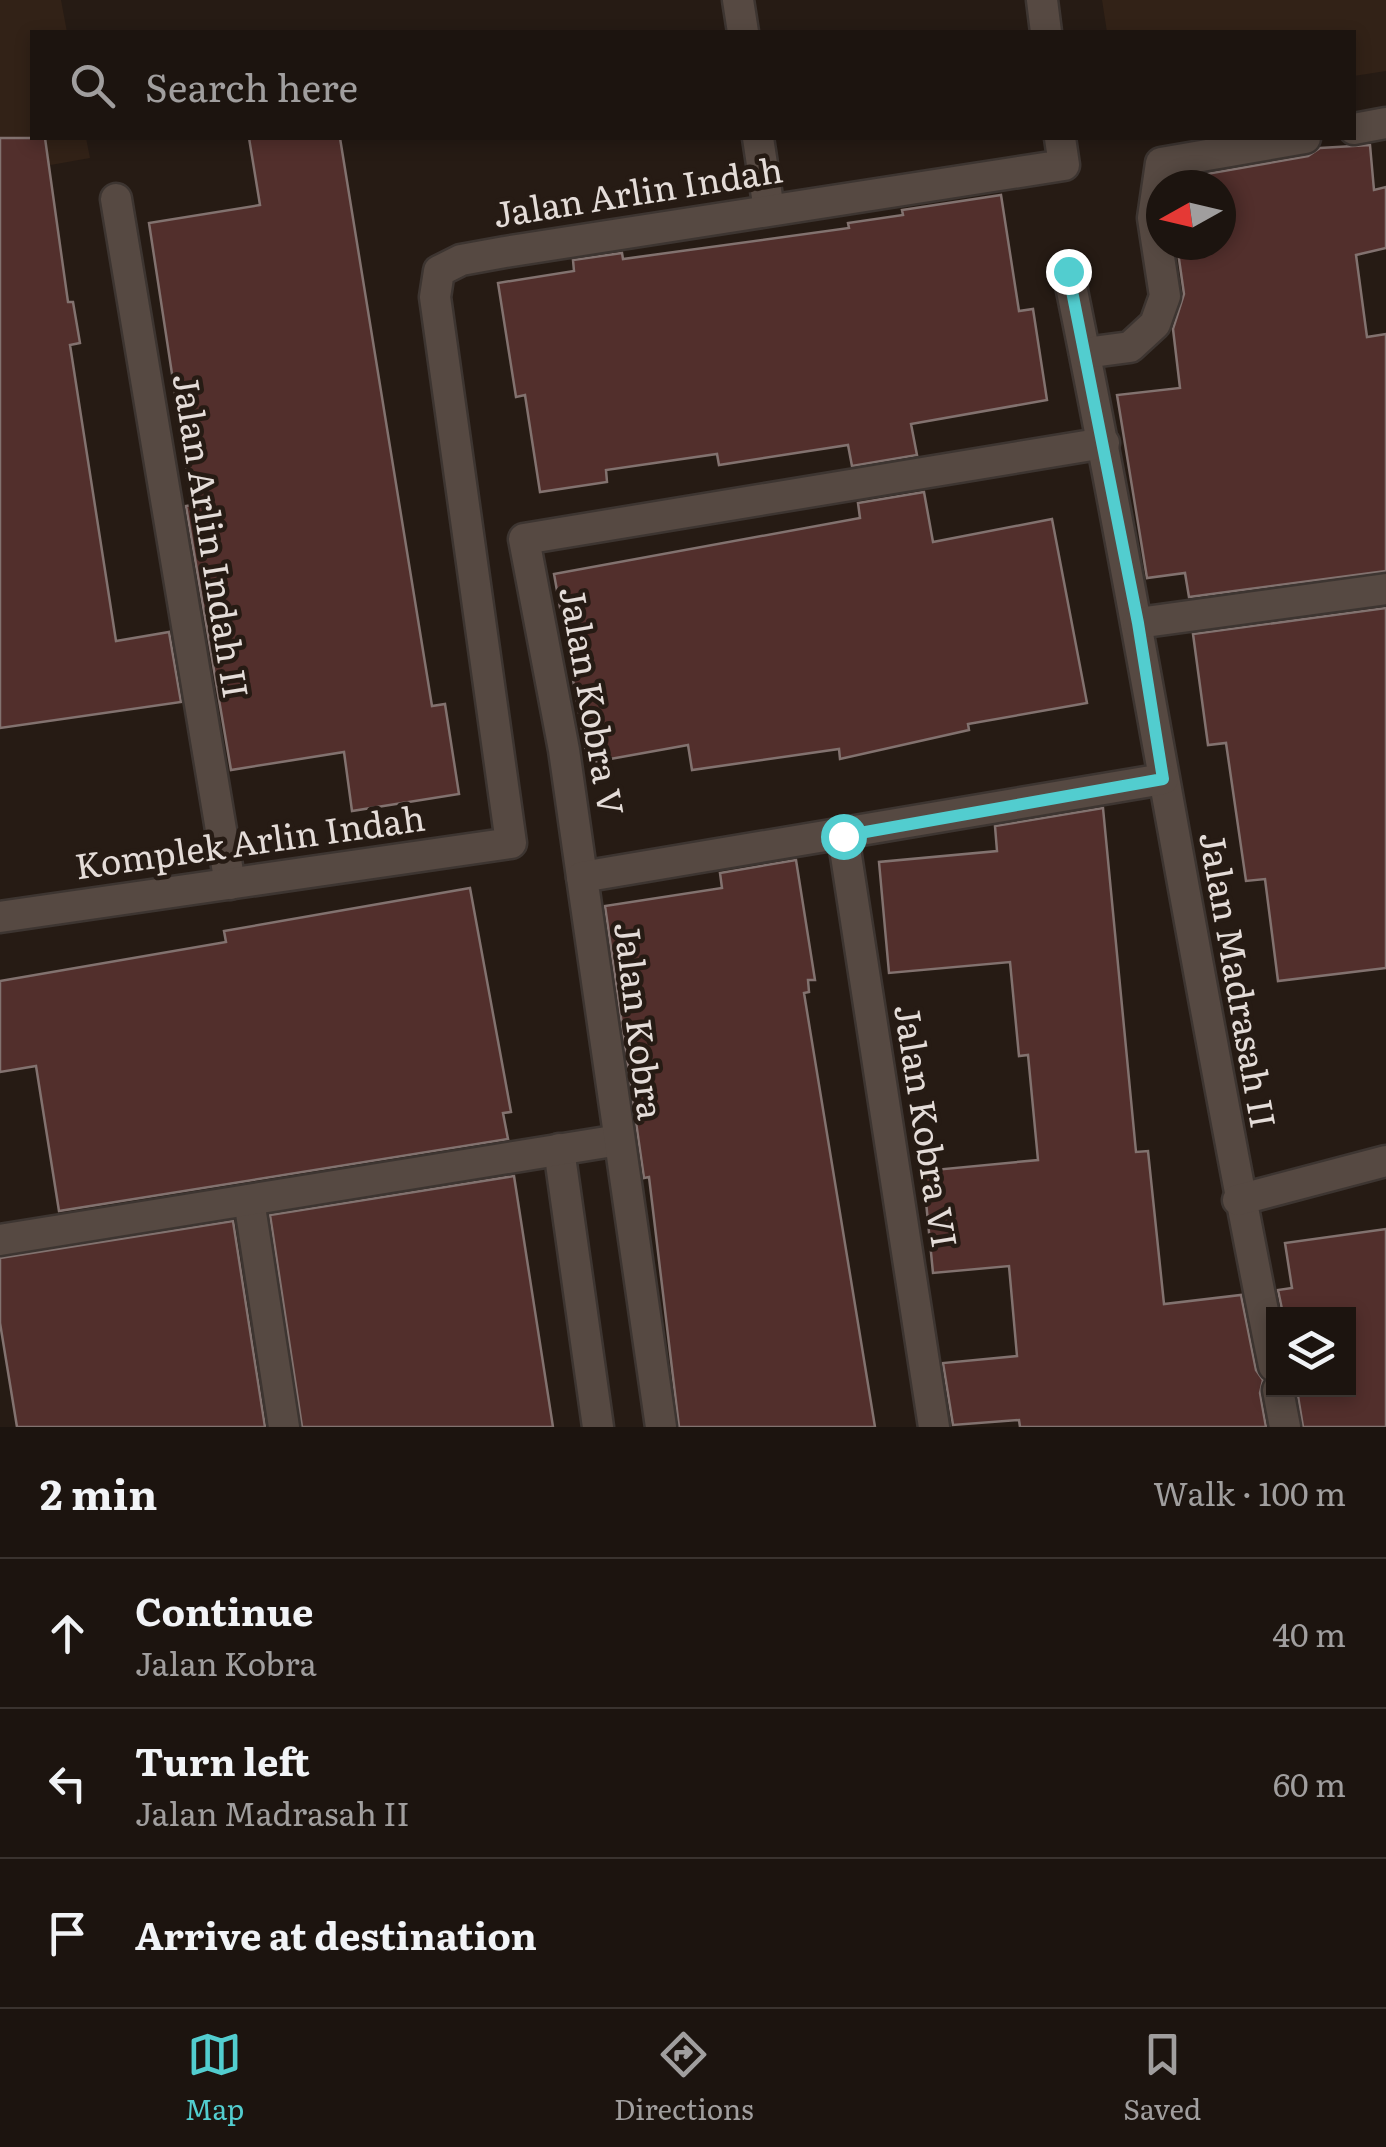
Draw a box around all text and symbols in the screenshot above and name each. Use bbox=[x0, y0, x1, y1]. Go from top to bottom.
search box bbox=[30, 30, 1356, 140]
text: Search here bbox=[145, 57, 358, 114]
icon: search bbox=[65, 58, 120, 113]
street label: Jalan Arlin Indah bbox=[489, 141, 786, 239]
north arrow bbox=[1146, 170, 1236, 260]
route end bbox=[1046, 249, 1092, 295]
street label: Jalan Arlin Indah II bbox=[162, 369, 264, 702]
street label: Jalan Kobra V bbox=[548, 582, 640, 819]
street label: Komplek Arlin Indah bbox=[71, 790, 428, 890]
route start bbox=[821, 814, 867, 860]
street label: Jalan Madrasah II bbox=[1188, 827, 1292, 1132]
street label: Jalan Kobra bbox=[603, 919, 679, 1123]
street label: Jalan Kobra VI bbox=[883, 1000, 973, 1251]
map controls bbox=[1266, 1307, 1356, 1397]
button: layers bbox=[1266, 1307, 1356, 1397]
text: 2 min bbox=[40, 1461, 157, 1523]
text: Walk · 100 m bbox=[1153, 1468, 1346, 1516]
text: Continue bbox=[135, 1581, 313, 1638]
icon: ahead bbox=[40, 1606, 95, 1661]
text: 40 m bbox=[1272, 1609, 1346, 1657]
text: Jalan Kobra bbox=[135, 1638, 317, 1686]
text: Turn left bbox=[135, 1731, 310, 1788]
icon: left bbox=[40, 1756, 95, 1811]
text: 60 m bbox=[1273, 1759, 1346, 1807]
text: Jalan Madrasah II bbox=[135, 1788, 410, 1836]
text: Arrive at destination bbox=[135, 1905, 537, 1962]
icon: arrive bbox=[40, 1906, 95, 1961]
tab: Map bbox=[185, 2027, 244, 2129]
tab: Directions bbox=[614, 2027, 754, 2129]
tab: Saved bbox=[1123, 2027, 1201, 2129]

